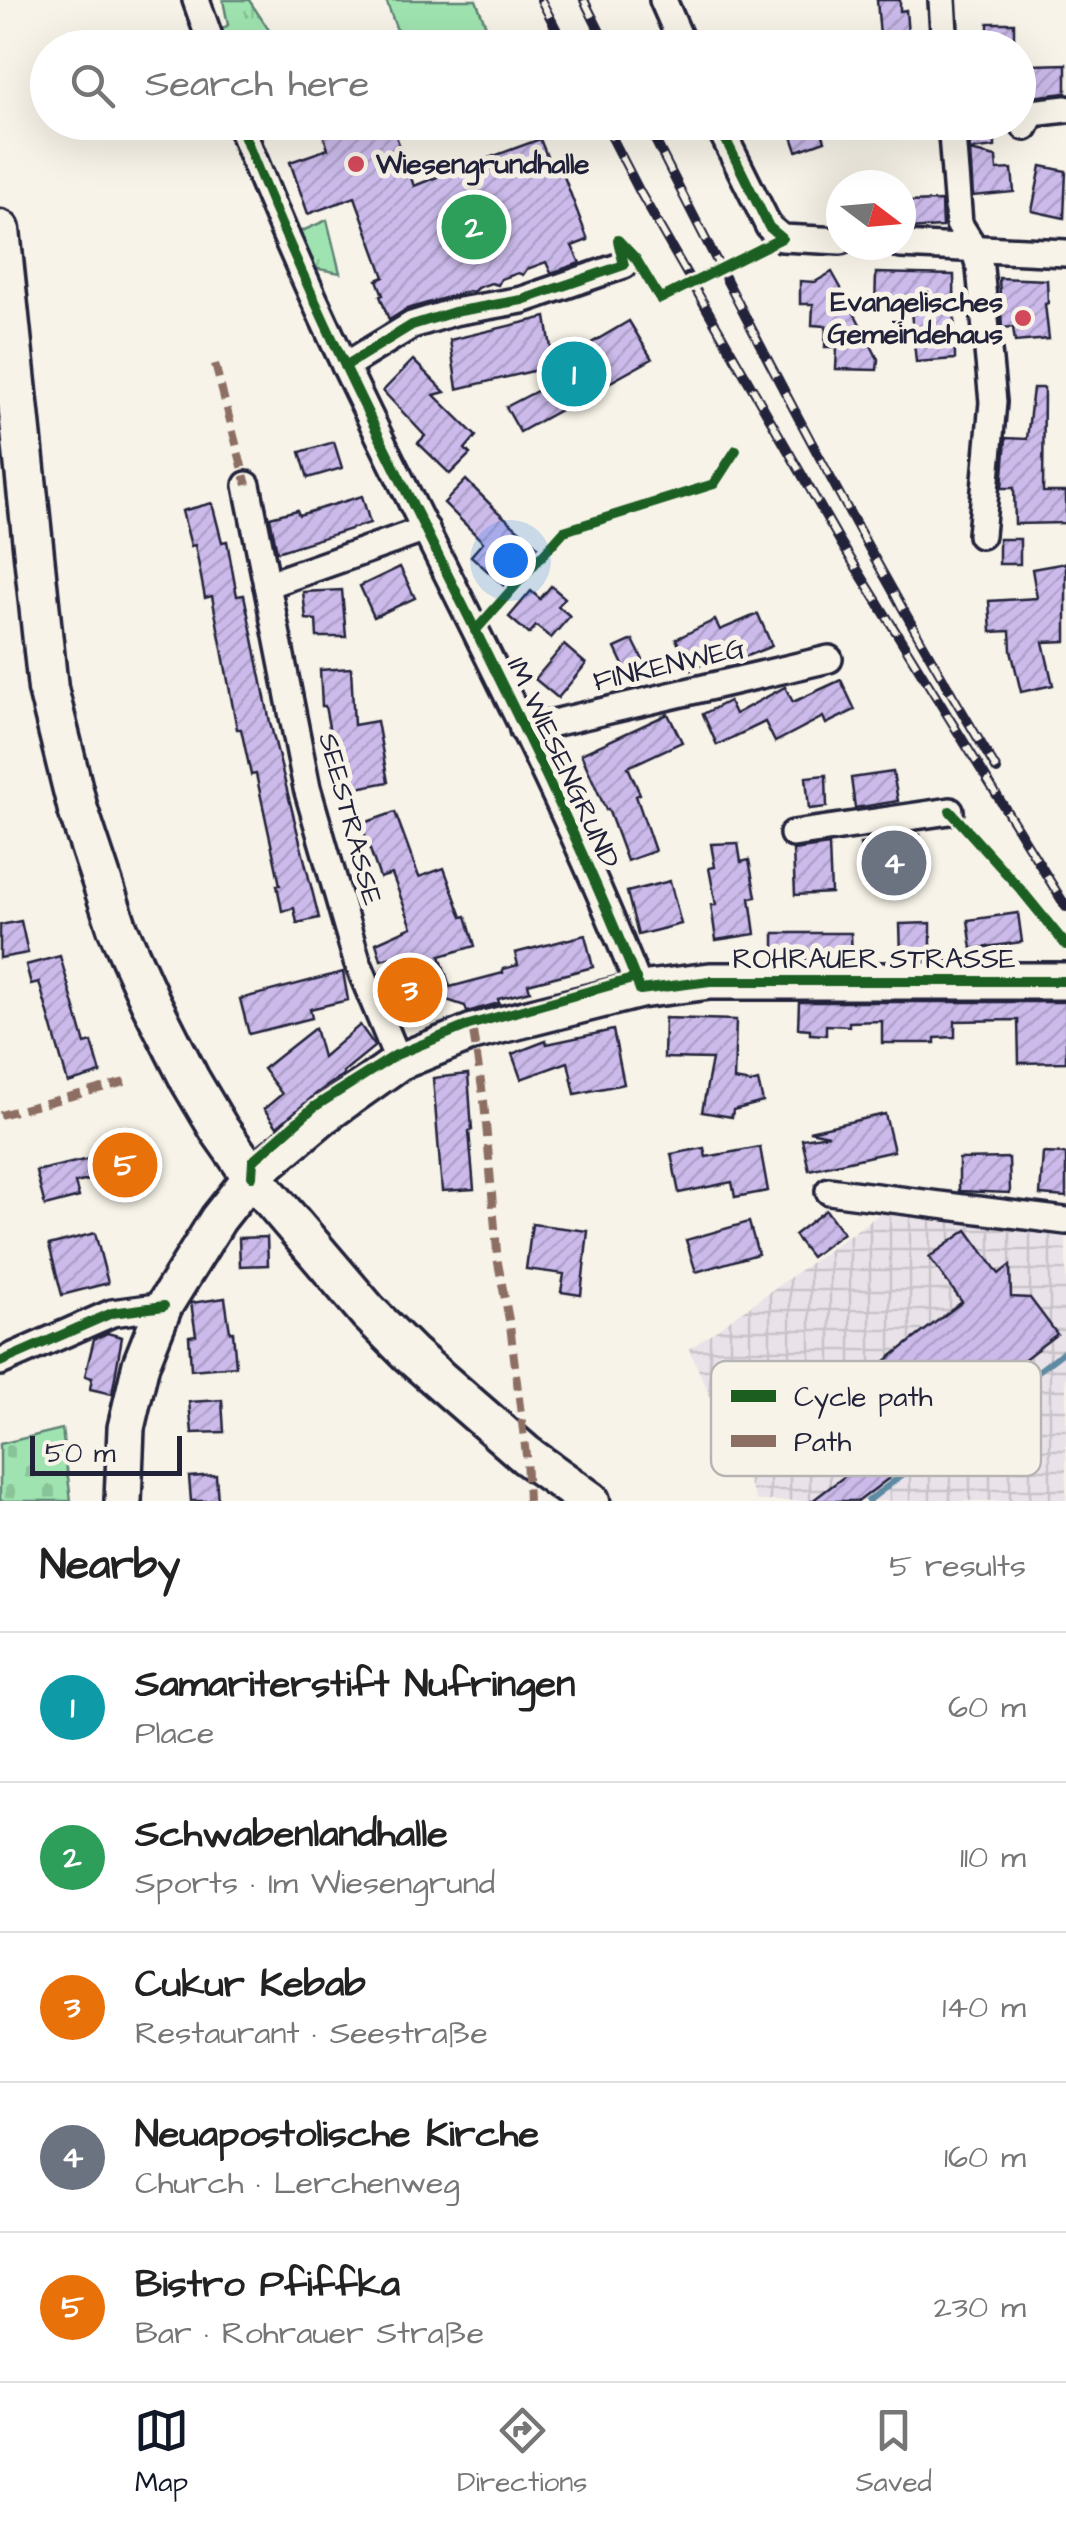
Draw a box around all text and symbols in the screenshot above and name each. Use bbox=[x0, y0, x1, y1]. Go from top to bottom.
search box bbox=[30, 30, 1036, 140]
icon: search bbox=[65, 58, 120, 113]
text: Search here bbox=[145, 59, 369, 111]
place label: Wiesengrundhalle bbox=[375, 145, 589, 186]
marker: Wiesengrundhalle bbox=[345, 153, 367, 175]
north arrow bbox=[826, 170, 916, 260]
pin: 2 bbox=[442, 190, 506, 264]
place label: Evangelisches Gemeindehaus bbox=[827, 283, 1003, 354]
marker: Evangelisches Gemeindehaus bbox=[1012, 307, 1034, 329]
pin: 1 bbox=[542, 336, 606, 412]
your location bbox=[485, 535, 536, 586]
street label: FINKENWEG bbox=[589, 629, 749, 701]
street label: IM WIESENGRUND bbox=[497, 651, 629, 875]
street label: SEESTRASSE bbox=[308, 728, 392, 910]
pin: 4 bbox=[862, 826, 926, 900]
street label: ROHRAUER STRASSE bbox=[733, 940, 1016, 979]
pin: 3 bbox=[378, 952, 442, 1028]
pin: 5 bbox=[92, 1128, 158, 1202]
legend bbox=[711, 1361, 1041, 1476]
text: Cycle path bbox=[794, 1378, 933, 1419]
text: Path bbox=[794, 1423, 851, 1462]
scale bar bbox=[30, 1431, 182, 1476]
text: 50 m bbox=[45, 1434, 116, 1473]
text: Nearby bbox=[40, 1537, 180, 1595]
text: 5 results bbox=[889, 1544, 1026, 1589]
text: Samariterstift Nufringen bbox=[135, 1659, 575, 1711]
text: 1 bbox=[70, 1685, 75, 1730]
text: 60 m bbox=[948, 1685, 1026, 1730]
text: Place bbox=[135, 1711, 214, 1756]
text: Schwabenlandhalle bbox=[135, 1809, 448, 1861]
text: 2 bbox=[63, 1835, 82, 1880]
text: 110 m bbox=[960, 1835, 1026, 1880]
text: Sports · Im Wiesengrund bbox=[135, 1861, 495, 1906]
text: Cukur Kebab bbox=[135, 1959, 366, 2011]
text: 3 bbox=[64, 1985, 81, 2030]
text: 140 m bbox=[942, 1985, 1026, 2030]
text: Restaurant · Seestraße bbox=[135, 2011, 488, 2056]
text: Neuapostolische Kirche bbox=[135, 2109, 539, 2161]
text: 4 bbox=[62, 2135, 83, 2180]
text: 160 m bbox=[944, 2135, 1026, 2180]
text: Church · Lerchenweg bbox=[135, 2161, 460, 2206]
text: Bistro Pfiffka bbox=[135, 2259, 400, 2311]
text: 5 bbox=[61, 2285, 84, 2330]
text: 230 m bbox=[934, 2285, 1026, 2330]
text: Bar · Rohrauer Straße bbox=[135, 2311, 484, 2356]
tab: Map bbox=[134, 2403, 189, 2502]
tab: Directions bbox=[457, 2403, 587, 2502]
tab: Saved bbox=[856, 2403, 932, 2502]

